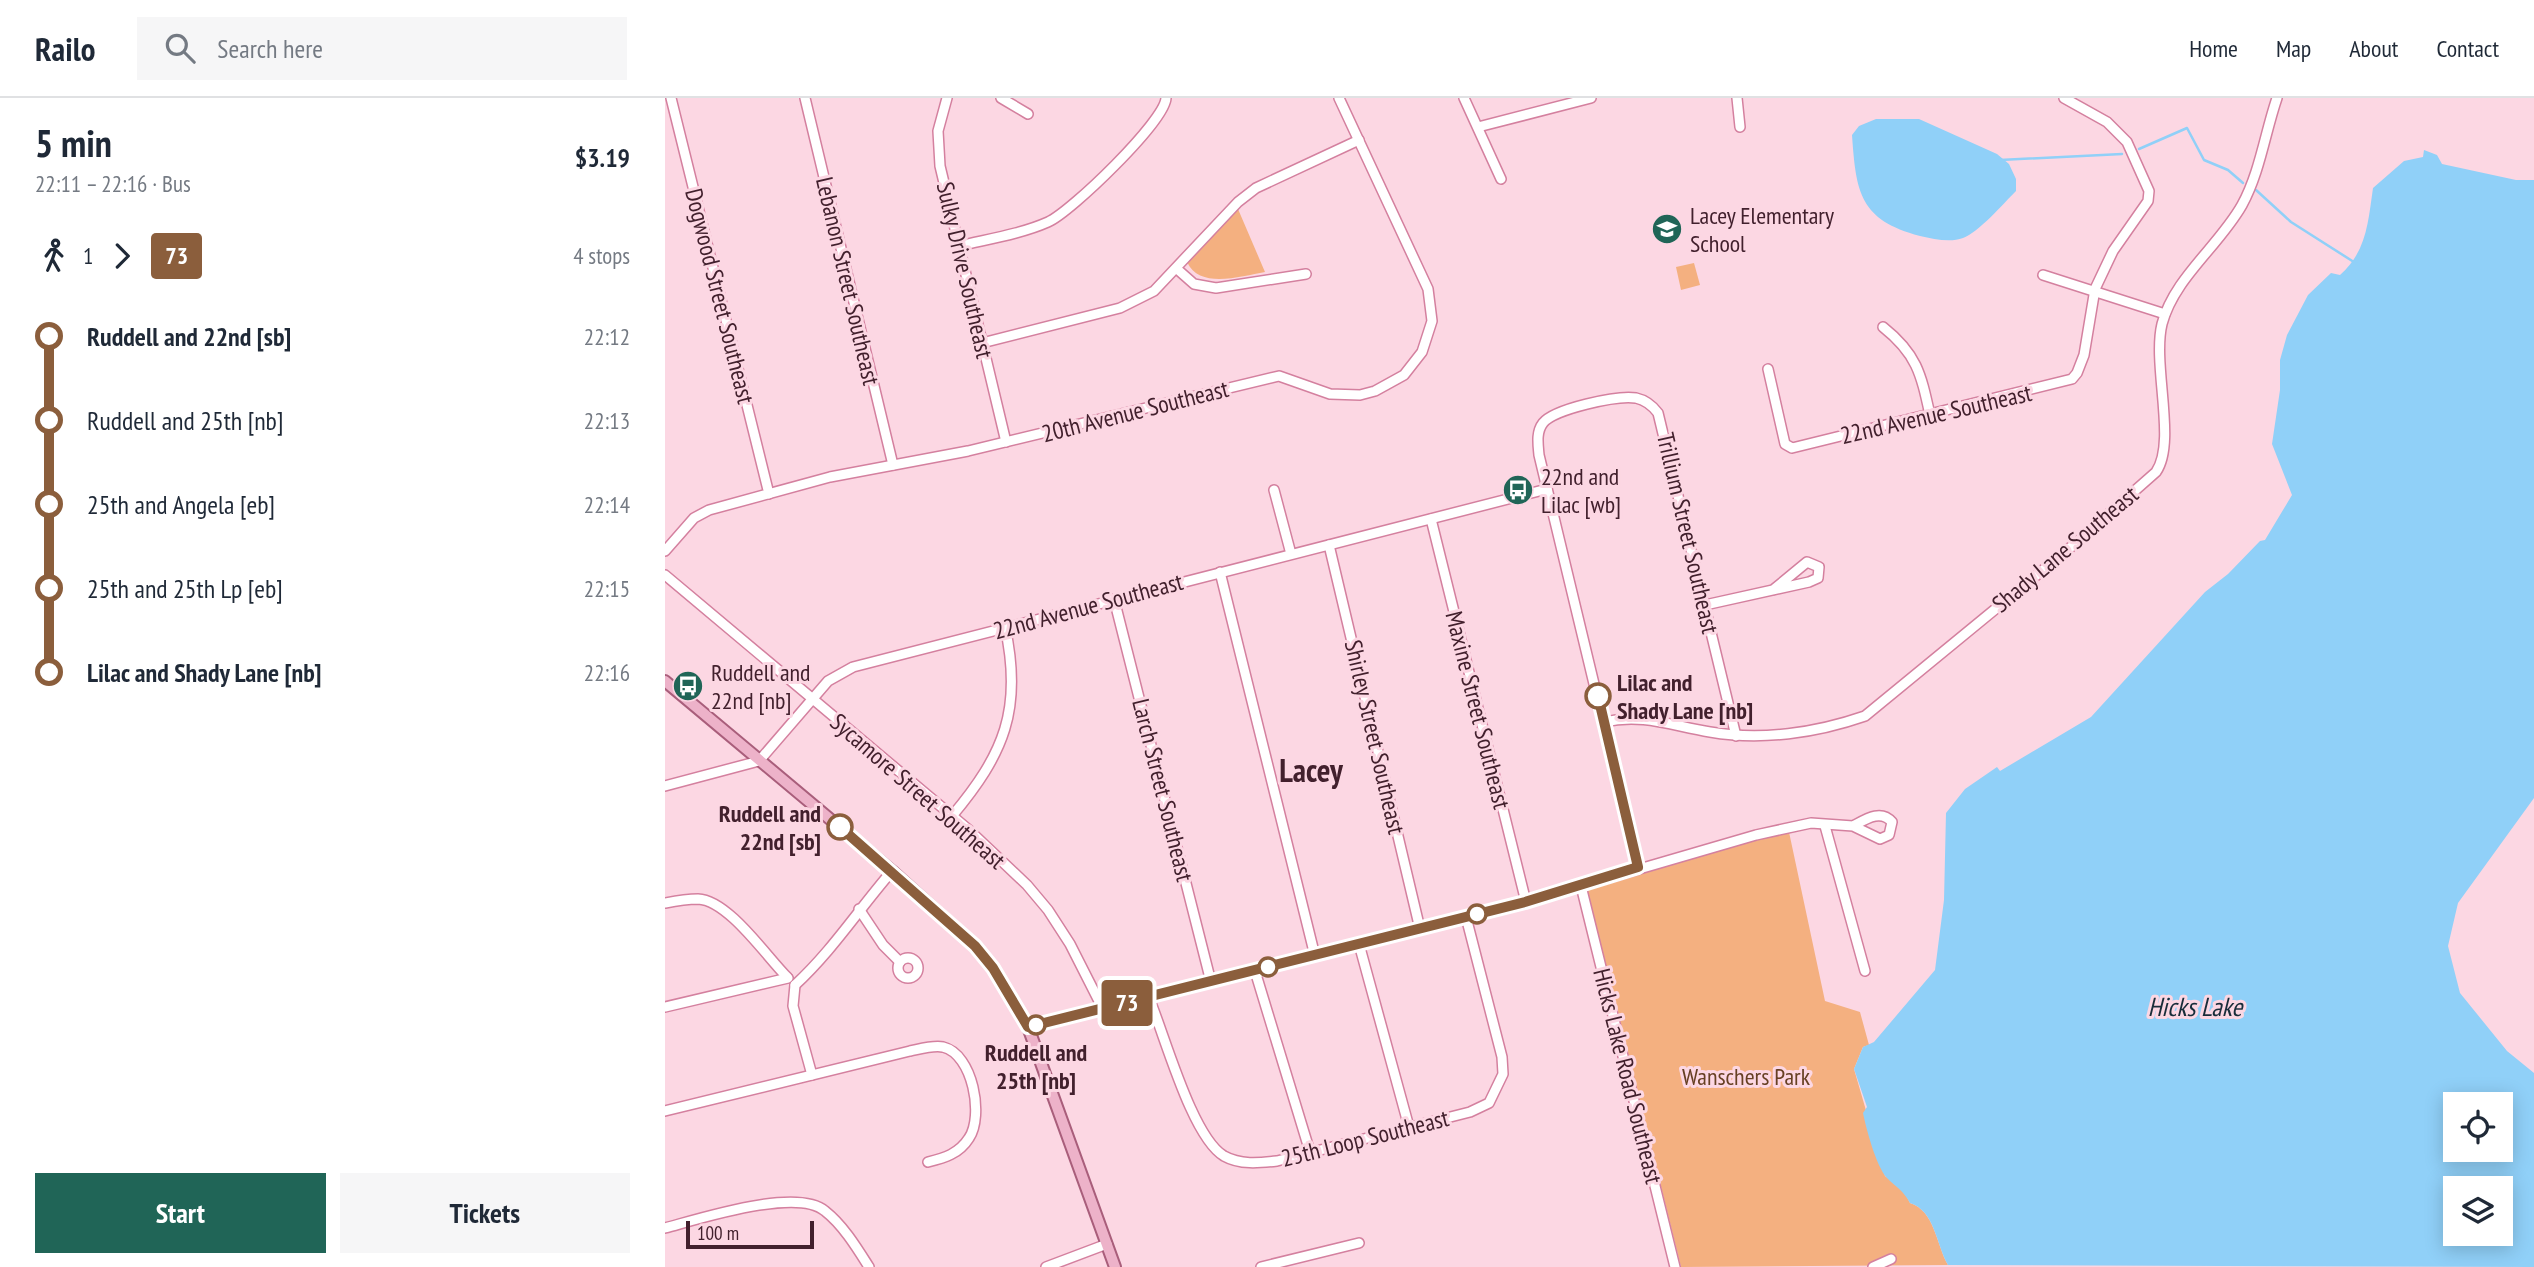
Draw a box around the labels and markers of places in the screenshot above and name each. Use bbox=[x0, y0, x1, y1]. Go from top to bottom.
place label: Lacey Elementary School bbox=[1690, 200, 1834, 259]
school or university icon: Lacey Elementary School bbox=[1650, 212, 1684, 246]
place label: 22nd and Lilac [wb] bbox=[1541, 461, 1621, 520]
bus stop icon: 22nd and Lilac [wb] bbox=[1501, 473, 1535, 507]
place label: Ruddell and 22nd [nb] bbox=[711, 657, 810, 716]
place label: Lilac and Shady Lane [nb] bbox=[1617, 667, 1753, 726]
bus stop icon: Ruddell and 22nd [nb] bbox=[671, 669, 705, 703]
marker: Lilac and Shady Lane [nb] bbox=[1585, 683, 1611, 709]
place label: Ruddell and 22nd [sb] bbox=[719, 798, 821, 857]
marker: Ruddell and 22nd [sb] bbox=[827, 814, 853, 840]
unlabelled marker bbox=[1467, 904, 1487, 924]
unlabelled marker bbox=[1258, 957, 1278, 977]
marker: Ruddell and 25th [nb] bbox=[1026, 1015, 1046, 1035]
place label: Ruddell and 25th [nb] bbox=[985, 1037, 1087, 1096]

